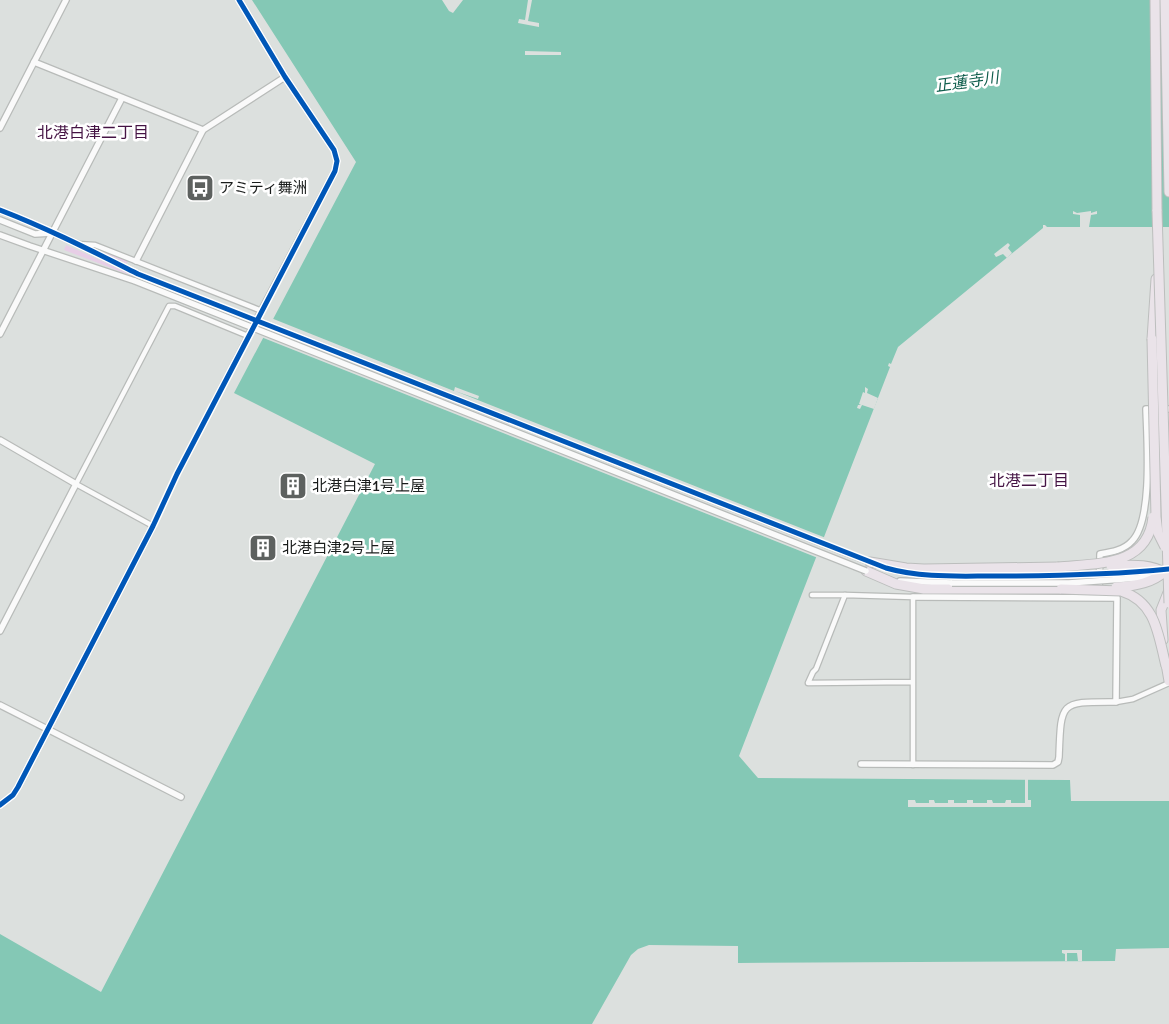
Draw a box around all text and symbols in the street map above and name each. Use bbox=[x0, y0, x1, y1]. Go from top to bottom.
water label: 正蓮寺川 bbox=[934, 67, 1002, 96]
district label: 北港白津二丁目 bbox=[37, 123, 149, 143]
bus stop icon: アミティ舞洲 bbox=[185, 173, 215, 203]
place label: アミティ舞洲 bbox=[219, 179, 308, 197]
building icon: 北港白津1号上屋 bbox=[278, 471, 308, 501]
district label: 北港二丁目 bbox=[989, 471, 1069, 491]
place label: 北港白津1号上屋 bbox=[312, 477, 425, 495]
building icon: 北港白津2号上屋 bbox=[248, 533, 278, 563]
place label: 北港白津2号上屋 bbox=[282, 539, 395, 557]

